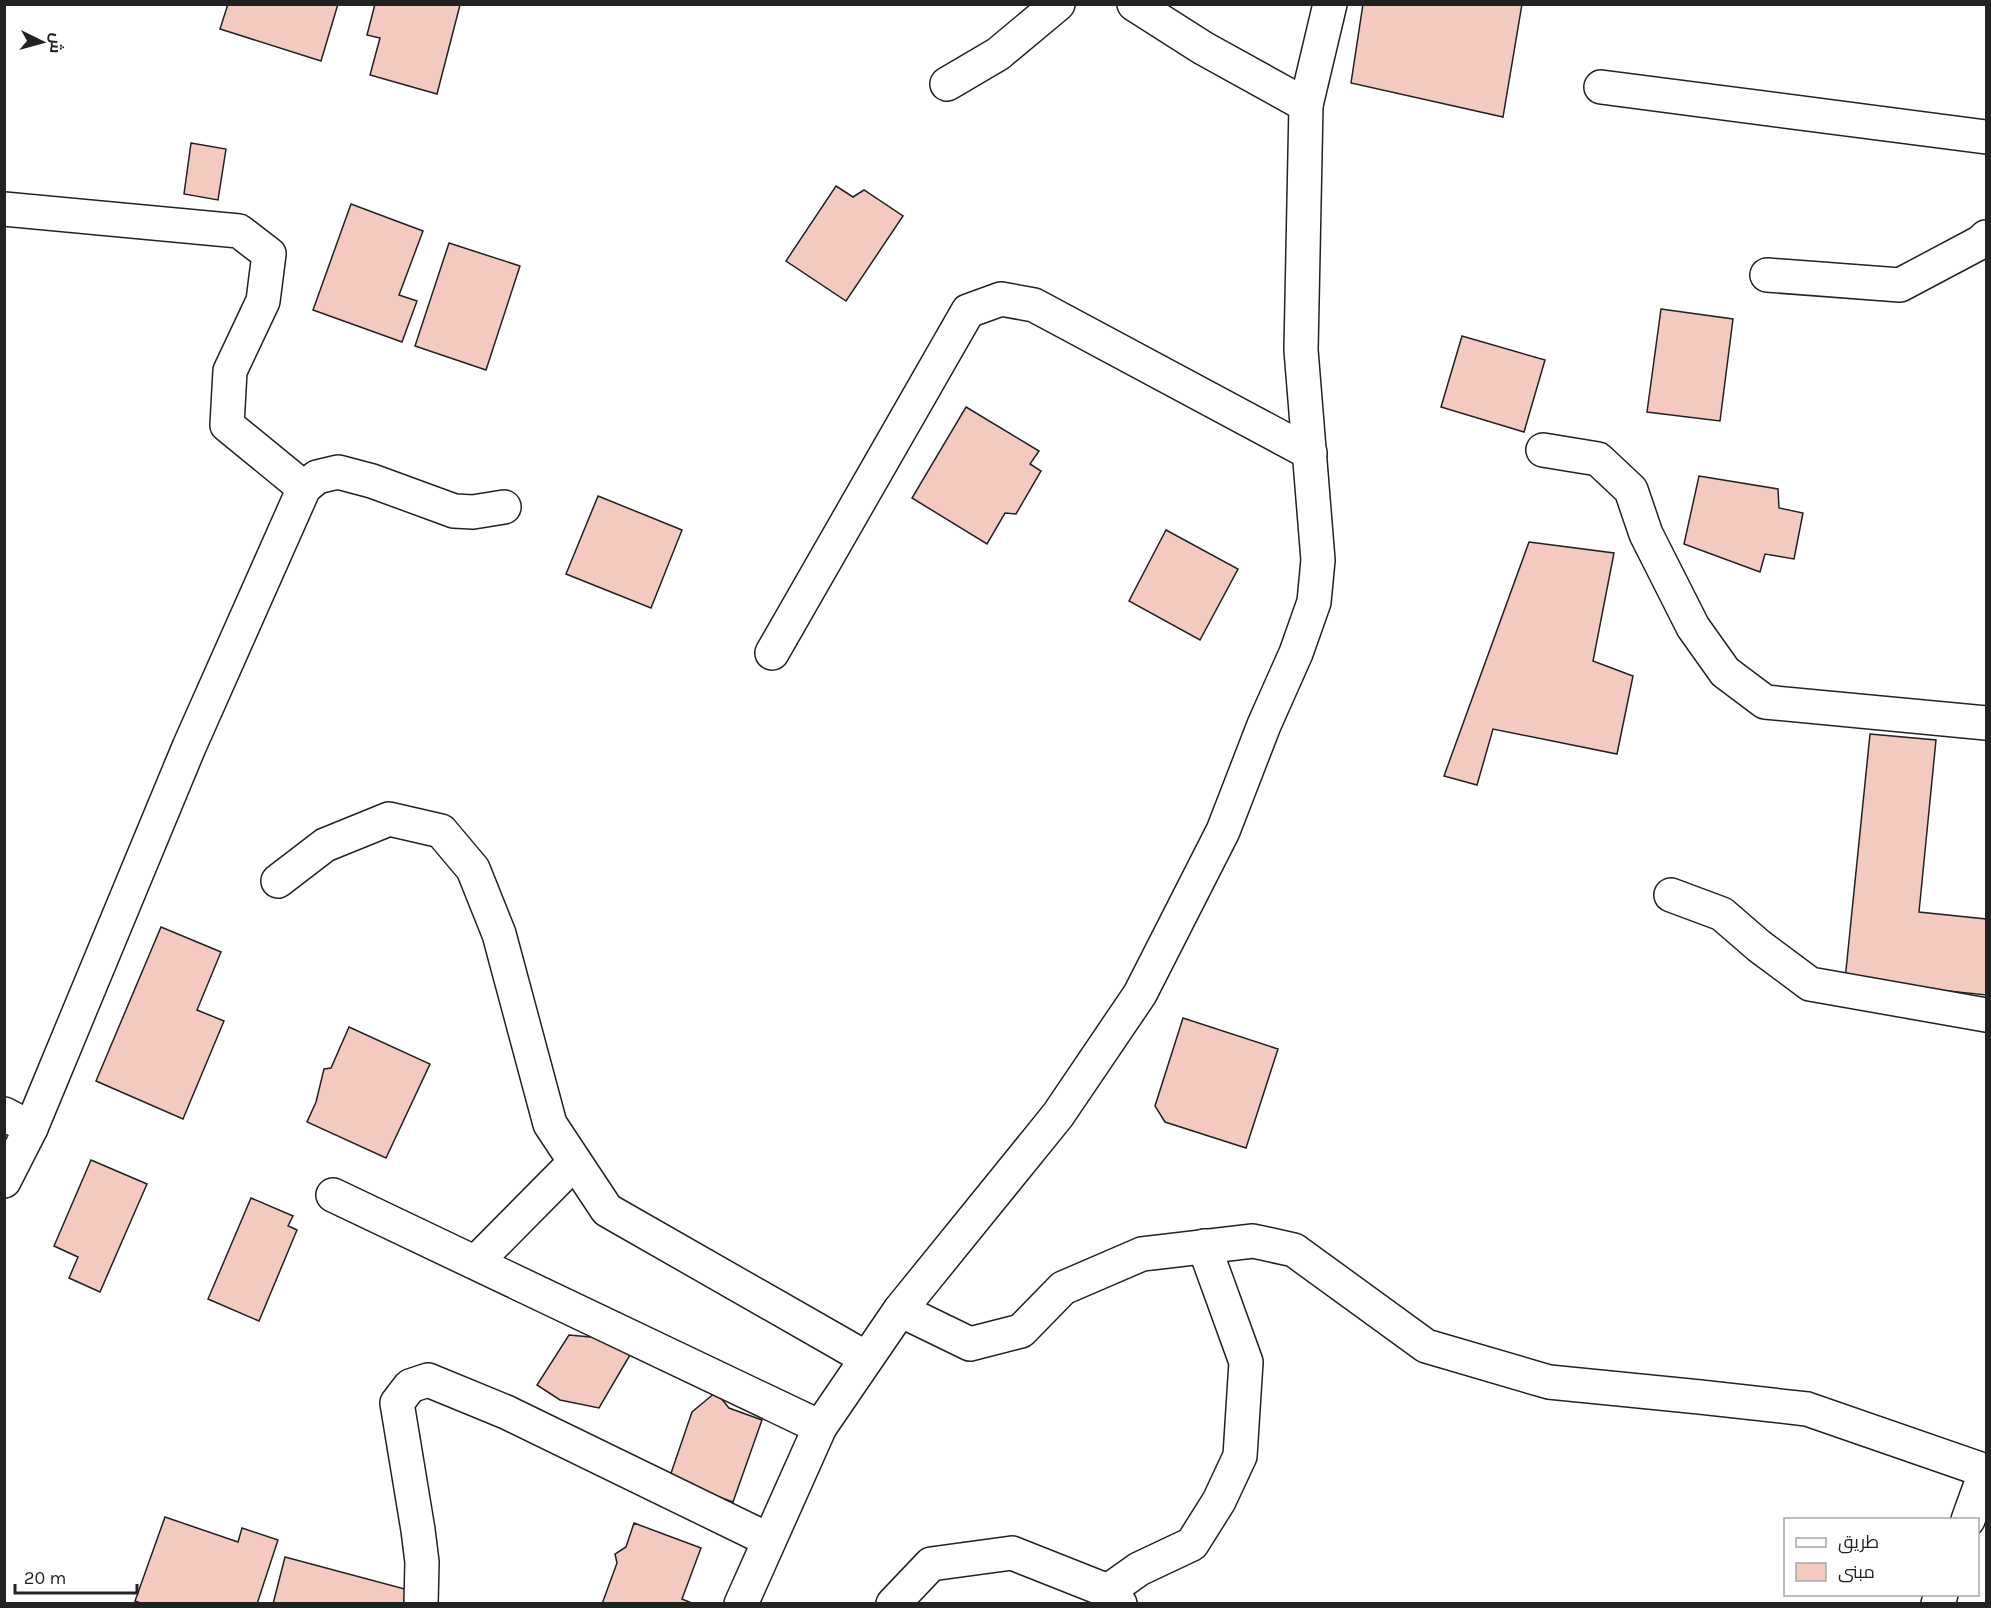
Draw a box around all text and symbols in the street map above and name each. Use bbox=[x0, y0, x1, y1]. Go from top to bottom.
north arrow bbox=[12, 12, 72, 72]
text: ش bbox=[46, 32, 67, 54]
legend bbox=[1784, 1518, 1979, 1596]
text: طريق bbox=[1838, 1531, 1879, 1554]
scale bar bbox=[15, 1557, 136, 1595]
text: مبنى bbox=[1838, 1561, 1875, 1583]
text: 20 m bbox=[24, 1567, 66, 1589]

